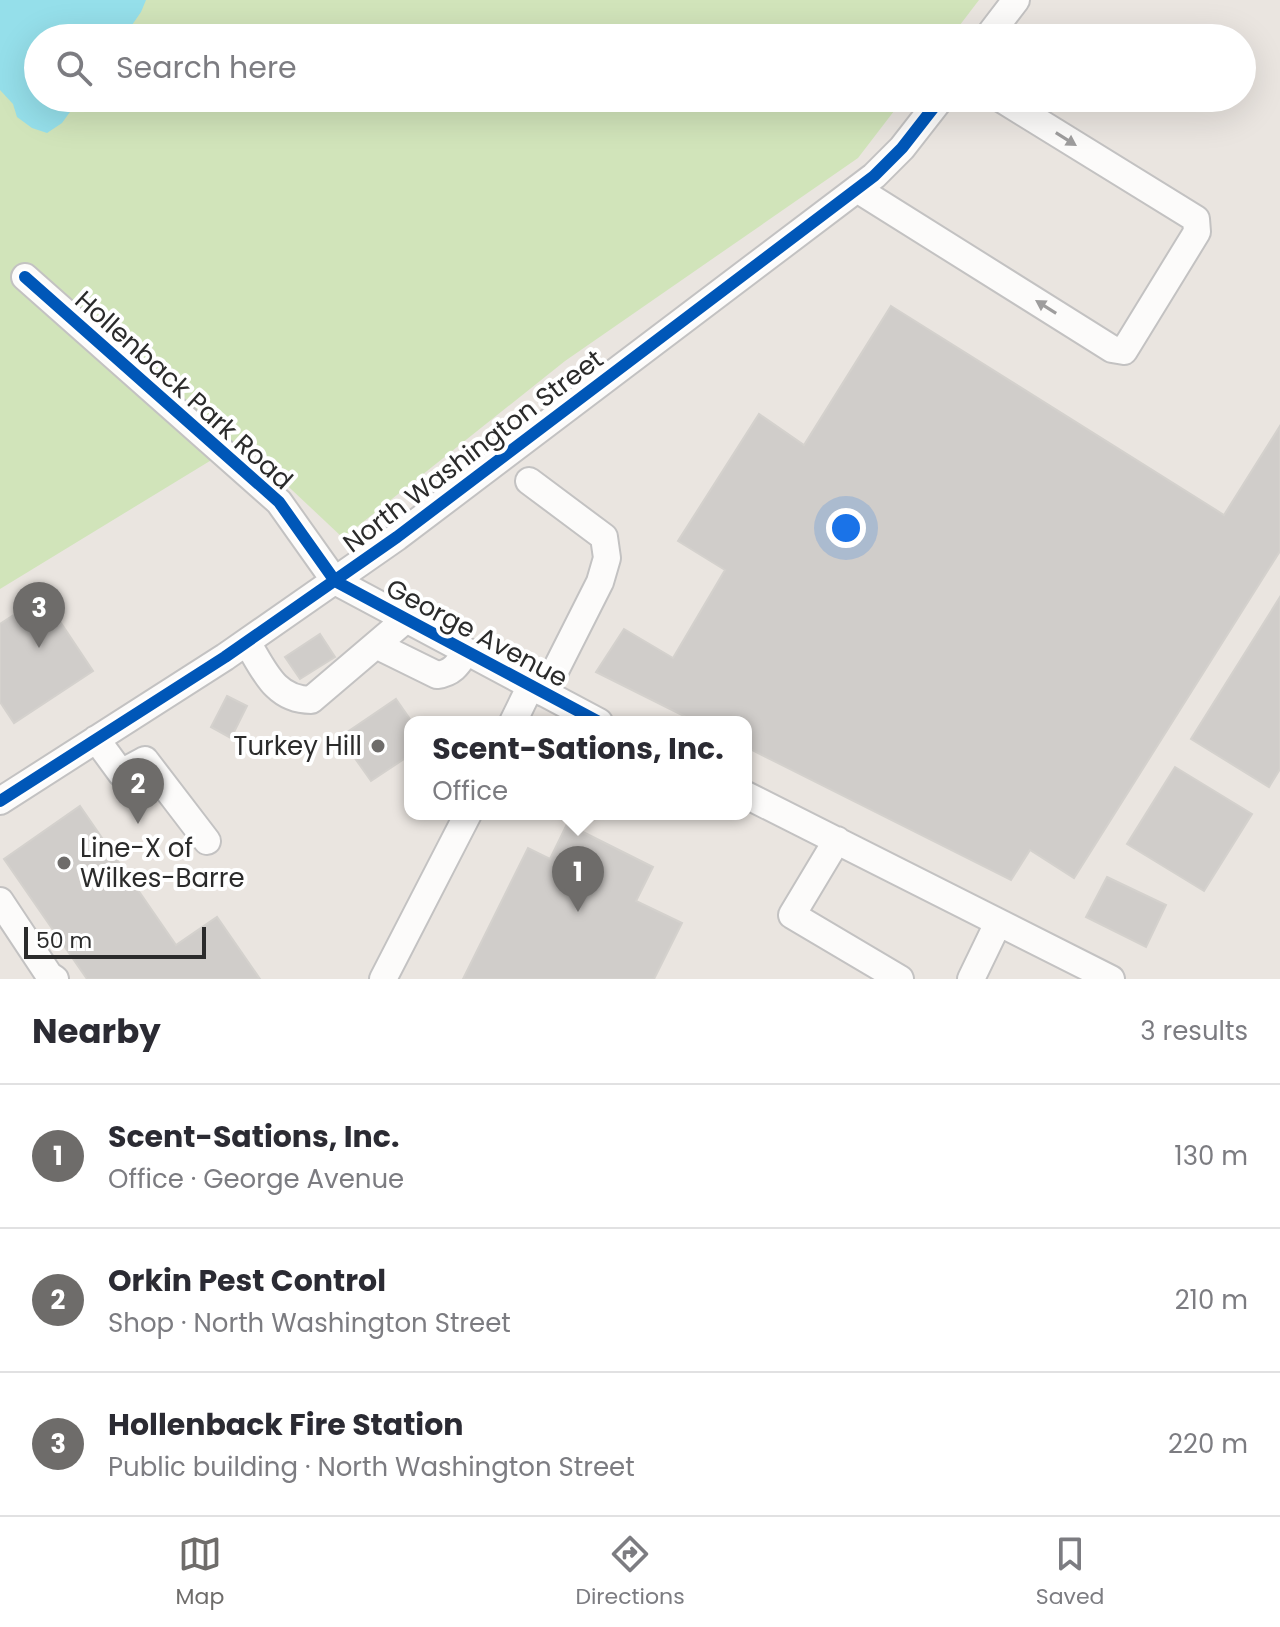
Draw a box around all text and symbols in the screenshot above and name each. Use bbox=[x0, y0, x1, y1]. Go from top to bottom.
search box bbox=[24, 24, 1256, 112]
icon: search bbox=[52, 46, 96, 90]
text: Search here bbox=[116, 46, 297, 89]
one-way arrow bbox=[1055, 132, 1077, 146]
street label: Hollenback Park Road bbox=[67, 282, 301, 498]
one-way arrow bbox=[1035, 300, 1056, 315]
street label: North Washington Street bbox=[335, 341, 611, 561]
your location bbox=[826, 508, 866, 548]
street label: George Avenue bbox=[380, 570, 574, 696]
pin: 3 bbox=[13, 582, 65, 648]
popup bbox=[404, 716, 752, 820]
text: Scent-Sations, Inc. bbox=[432, 727, 724, 770]
place label: Turkey Hill bbox=[233, 728, 362, 764]
marker: Turkey Hill bbox=[369, 737, 387, 755]
pin: 2 bbox=[112, 758, 164, 824]
text: Office bbox=[432, 773, 508, 809]
place label: Line-X of Wilkes-Barre bbox=[80, 830, 245, 896]
pin: 1 bbox=[552, 846, 604, 912]
marker: Line-X of Wilkes-Barre bbox=[55, 854, 73, 872]
scale bar bbox=[24, 923, 206, 959]
text: 50 m bbox=[36, 925, 92, 956]
text: Nearby bbox=[32, 1007, 161, 1055]
text: 3 results bbox=[1140, 1013, 1248, 1049]
text: Scent-Sations, Inc. bbox=[108, 1115, 399, 1158]
text: 1 bbox=[53, 1138, 63, 1174]
text: 130 m bbox=[1174, 1138, 1248, 1174]
text: Office · George Avenue bbox=[108, 1161, 404, 1197]
text: Orkin Pest Control bbox=[108, 1259, 386, 1302]
text: 2 bbox=[51, 1282, 65, 1318]
text: 210 m bbox=[1175, 1282, 1248, 1318]
text: Shop · North Washington Street bbox=[108, 1305, 511, 1341]
text: Hollenback Fire Station bbox=[108, 1403, 464, 1446]
text: 3 bbox=[50, 1426, 66, 1462]
text: 220 m bbox=[1168, 1426, 1248, 1462]
text: Public building · North Washington Street bbox=[108, 1449, 635, 1485]
tab: Map bbox=[176, 1532, 224, 1613]
tab: Directions bbox=[575, 1532, 685, 1613]
tab: Saved bbox=[1036, 1532, 1104, 1613]

